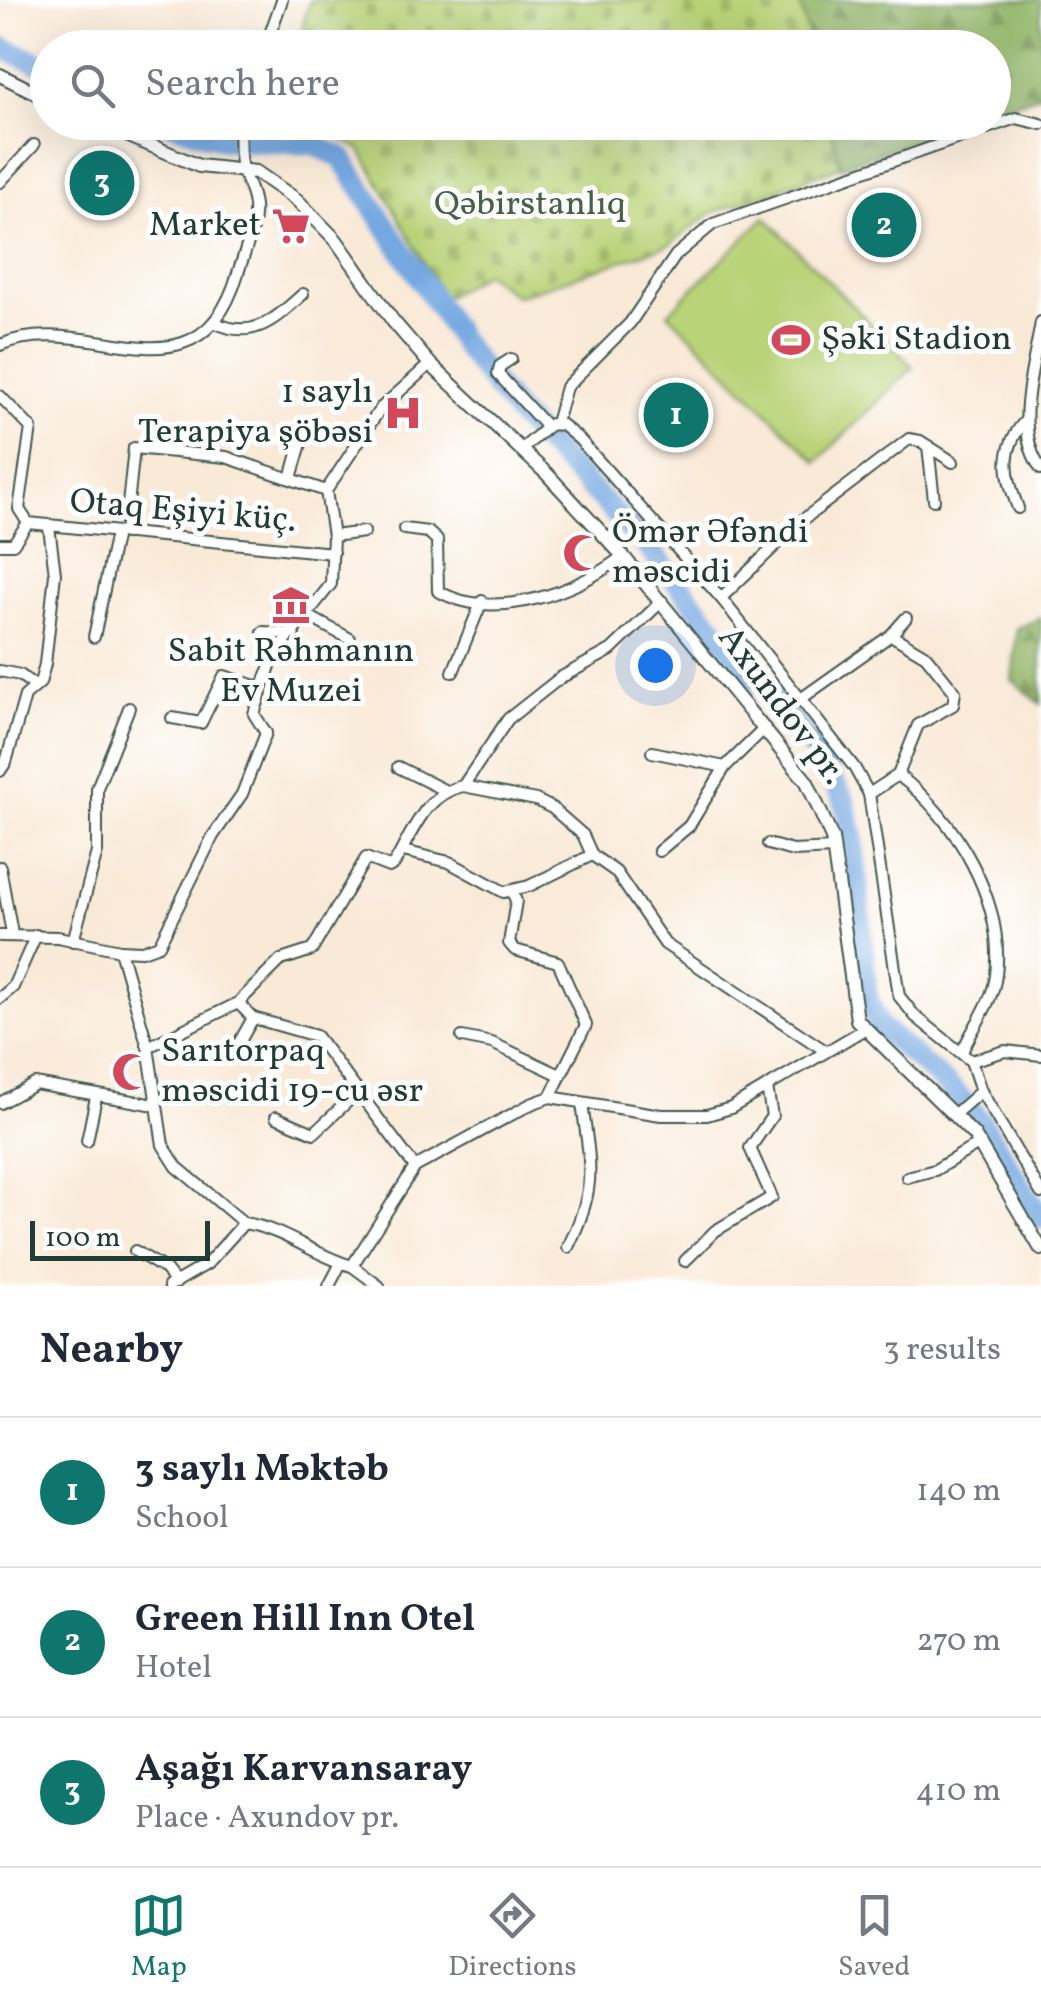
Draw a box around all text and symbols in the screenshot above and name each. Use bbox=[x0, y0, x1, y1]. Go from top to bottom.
search box bbox=[30, 30, 1011, 140]
icon: search bbox=[65, 58, 120, 113]
text: Search here bbox=[145, 59, 340, 112]
pin: 3 bbox=[70, 146, 134, 220]
park label: Qəbirstanlıq bbox=[434, 181, 626, 229]
pin: 2 bbox=[852, 188, 916, 262]
place label: Market bbox=[149, 202, 261, 250]
supermarket icon: Market bbox=[270, 205, 312, 247]
place label: Şəki Stadion bbox=[821, 316, 1012, 364]
sports icon: Şəki Stadion bbox=[770, 319, 812, 361]
place label: 1 saylı Terapiya şöbəsi bbox=[138, 369, 373, 457]
pin: 1 bbox=[644, 378, 708, 452]
hospital icon: 1 saylı Terapiya şöbəsi bbox=[382, 392, 424, 434]
street label: Otaq Eşiyi küç. bbox=[68, 478, 298, 546]
place label: Ömər Əfəndi məscidi bbox=[612, 509, 809, 597]
mosque icon: Ömər Əfəndi məscidi bbox=[561, 532, 603, 574]
museum icon: Sabit Rəhmanın Ev Muzei bbox=[270, 584, 312, 626]
street label: Axundov pr. bbox=[705, 617, 857, 795]
place label: Sabit Rəhmanın Ev Muzei bbox=[168, 628, 414, 716]
your location bbox=[630, 640, 681, 691]
place label: Sarıtorpaq məscidi 19-cu əsr bbox=[161, 1028, 423, 1116]
mosque icon: Sarıtorpaq məscidi 19-cu əsr bbox=[110, 1051, 152, 1093]
scale bar bbox=[30, 1216, 210, 1260]
text: 100 m bbox=[45, 1219, 120, 1258]
text: Nearby bbox=[40, 1322, 183, 1381]
text: 3 results bbox=[883, 1329, 1001, 1373]
text: 3 saylı Məktəb bbox=[135, 1444, 389, 1497]
text: 1 bbox=[66, 1470, 79, 1514]
text: 140 m bbox=[916, 1470, 1001, 1514]
text: School bbox=[135, 1497, 229, 1541]
text: Green Hill Inn Otel bbox=[135, 1594, 475, 1647]
text: 2 bbox=[64, 1620, 81, 1664]
text: 270 m bbox=[916, 1620, 1001, 1664]
text: Hotel bbox=[135, 1647, 212, 1691]
text: Aşağı Karvansaray bbox=[135, 1744, 472, 1797]
text: 3 bbox=[64, 1770, 81, 1814]
text: 410 m bbox=[916, 1770, 1001, 1814]
text: Place · Axundov pr. bbox=[135, 1797, 399, 1841]
tab: Map bbox=[131, 1888, 187, 1987]
tab: Directions bbox=[448, 1888, 577, 1987]
tab: Saved bbox=[838, 1888, 910, 1987]

